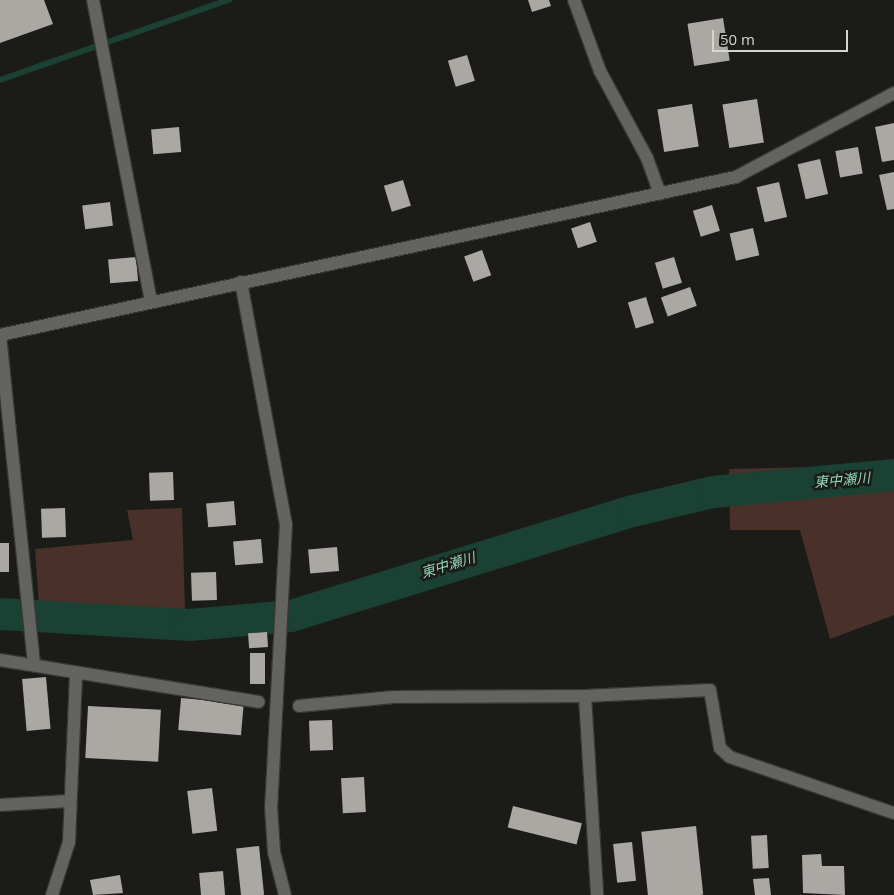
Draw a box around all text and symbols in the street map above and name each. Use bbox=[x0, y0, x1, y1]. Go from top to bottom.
scale bar bbox=[714, 20, 850, 52]
text: 50 m bbox=[720, 29, 755, 49]
water label: 東中瀬川 bbox=[813, 469, 871, 491]
water label: 東中瀬川 bbox=[419, 549, 477, 581]

